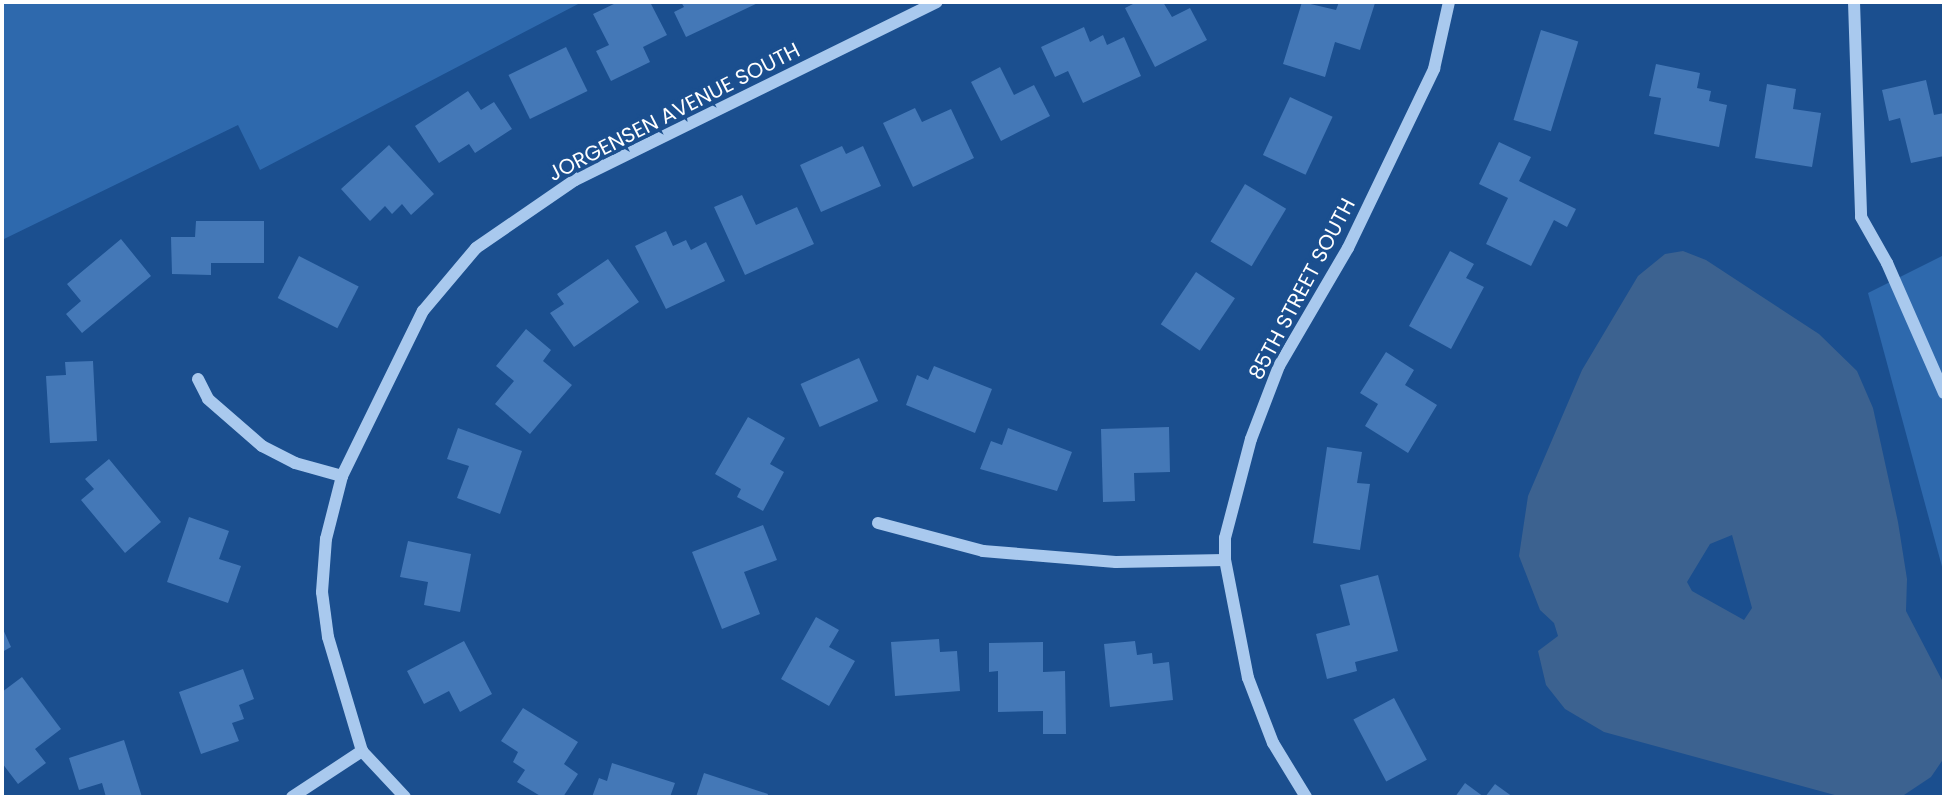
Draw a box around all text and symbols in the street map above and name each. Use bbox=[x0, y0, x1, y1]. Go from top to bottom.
street label: JORGENSEN AVENUE SOUTH bbox=[544, 37, 804, 187]
street label: 85TH STREET SOUTH bbox=[1244, 194, 1360, 384]

